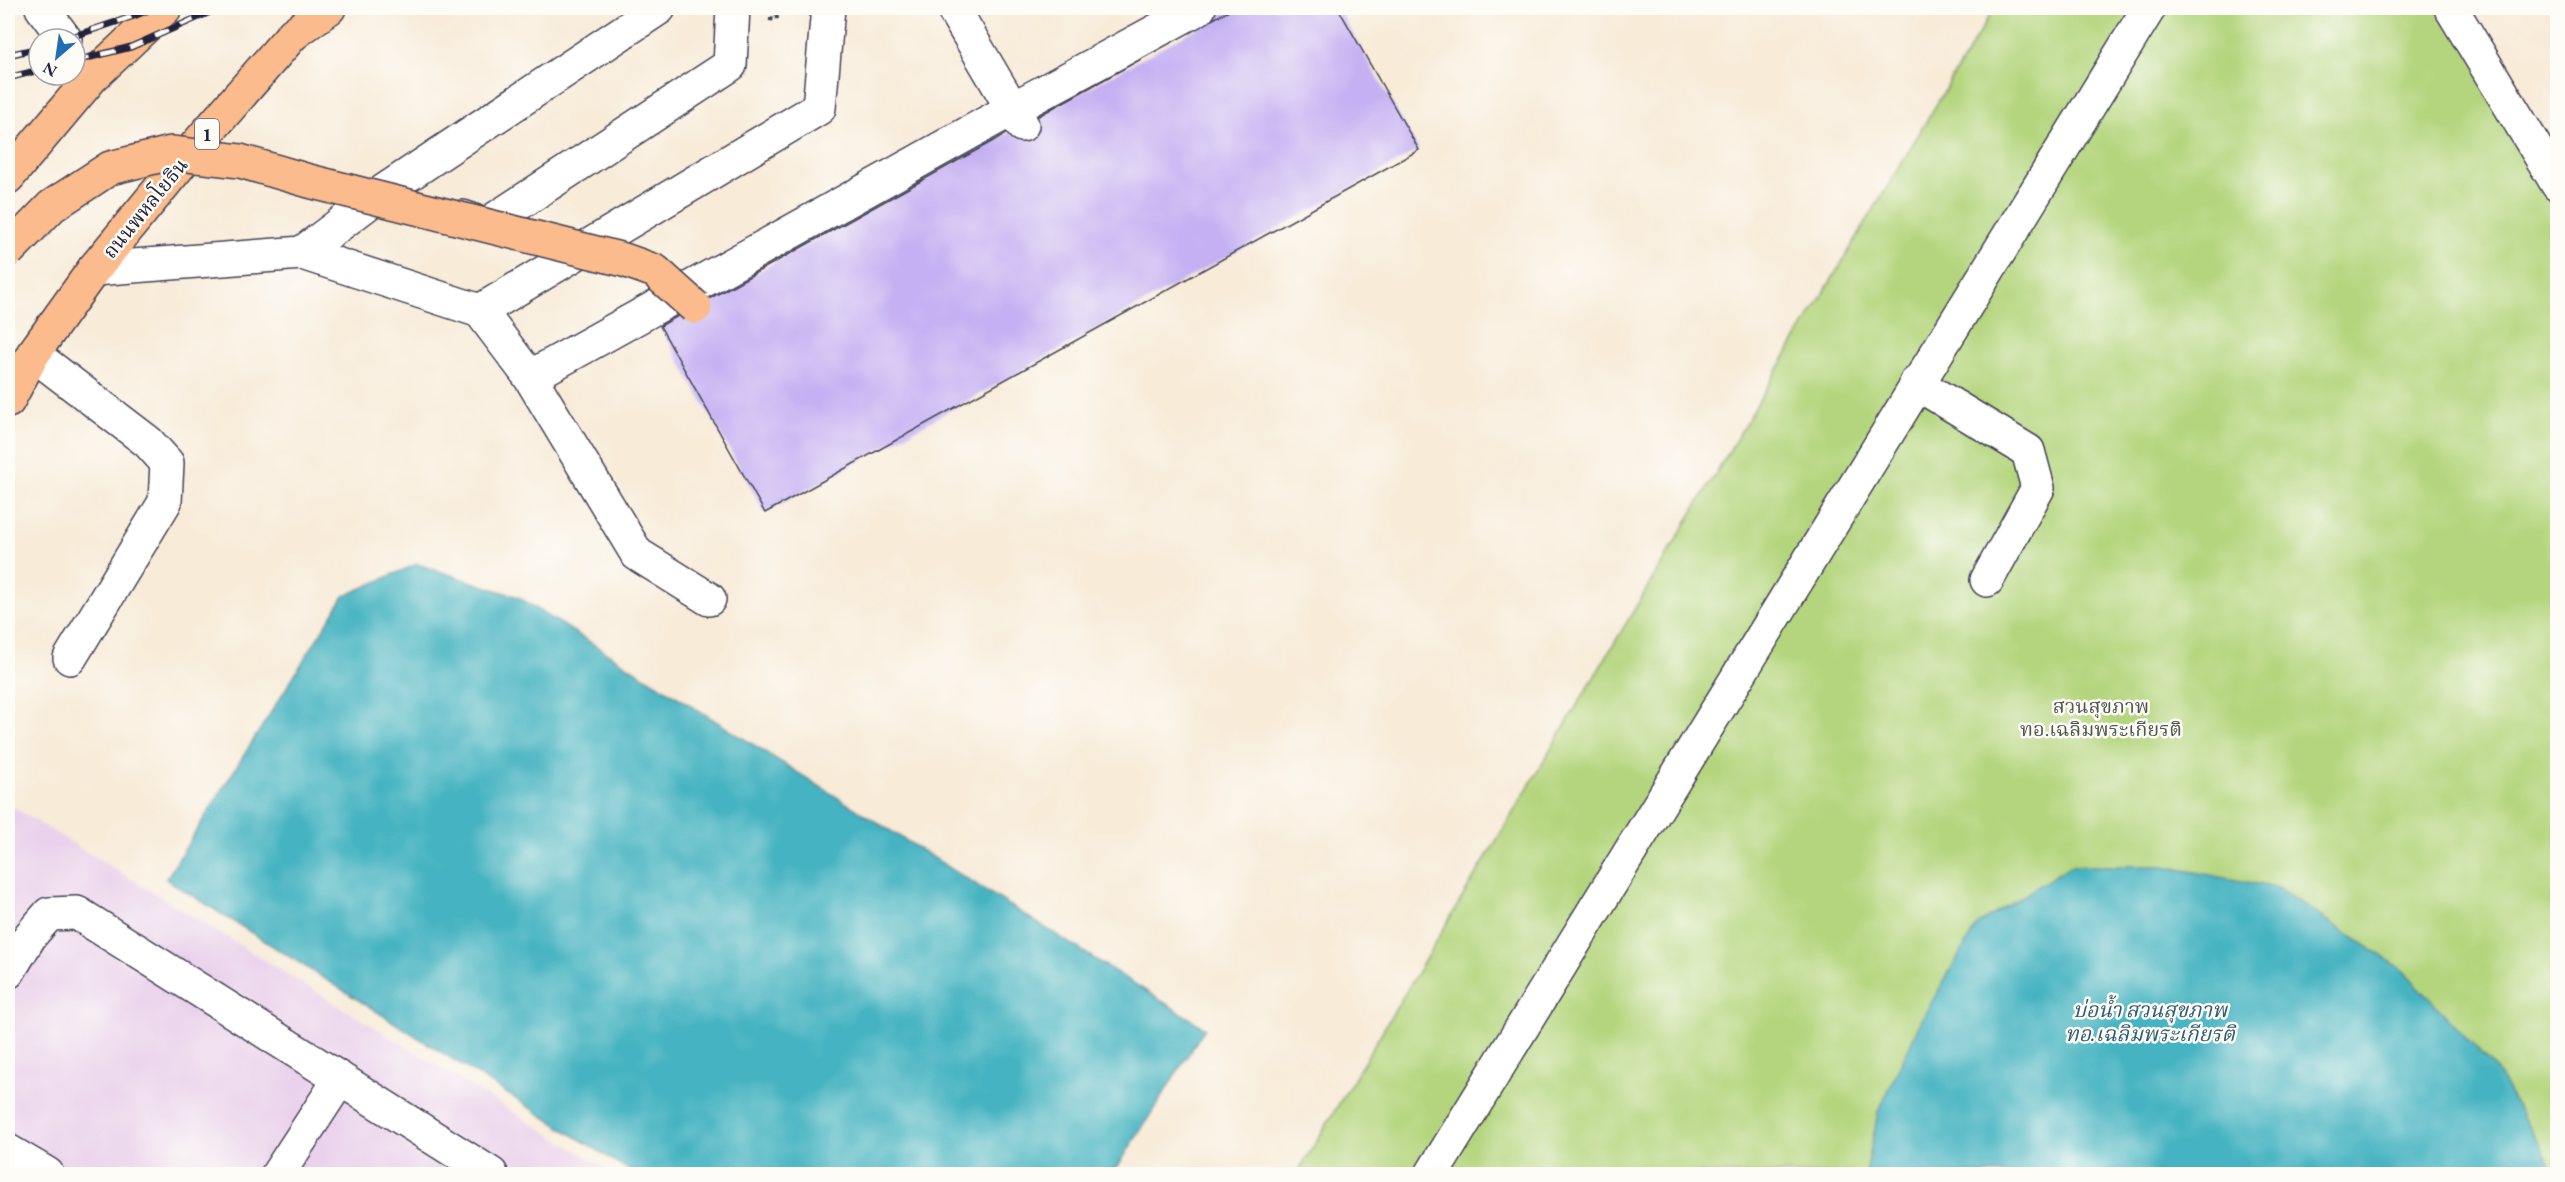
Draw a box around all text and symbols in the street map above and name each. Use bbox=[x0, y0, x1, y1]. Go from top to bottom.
north arrow bbox=[27, 27, 87, 87]
text: N bbox=[39, 57, 61, 82]
road number: 1 bbox=[195, 119, 219, 149]
street label: ถนนพหลโยธิน bbox=[96, 152, 193, 263]
park label: สวนสุขภาพ ทอ.เฉลิมพระเกียรติ bbox=[2020, 693, 2182, 742]
water label: บ่อน้ำ สวนสุขภาพ ทอ.เฉลิมพระเกียรติ bbox=[2065, 994, 2237, 1047]

